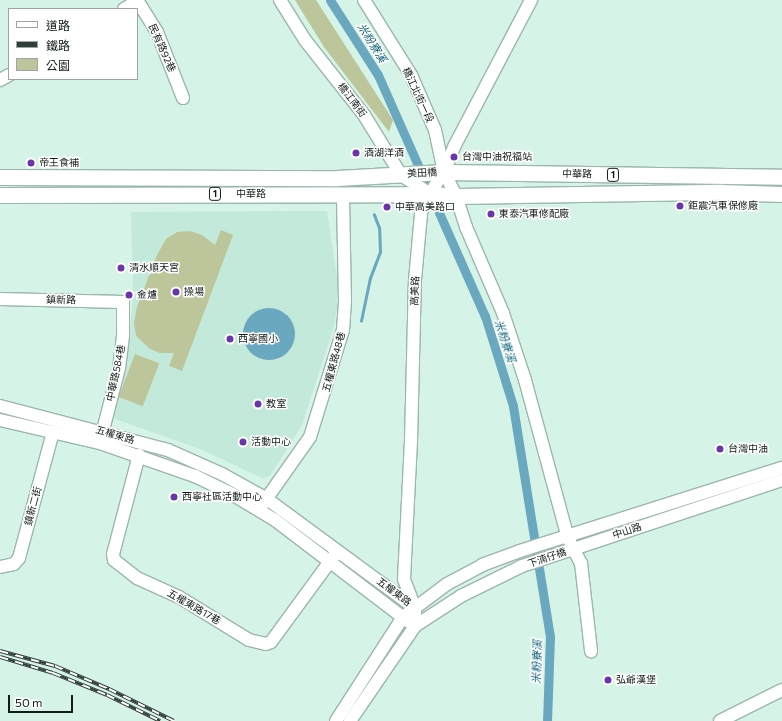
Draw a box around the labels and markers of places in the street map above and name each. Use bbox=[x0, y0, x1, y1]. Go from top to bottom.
place label: 酒湖洋酒 bbox=[364, 147, 404, 159]
marker: 酒湖洋酒 bbox=[351, 148, 361, 158]
place label: 台灣中油祝福站 bbox=[462, 151, 532, 163]
marker: 台灣中油祝福站 bbox=[449, 152, 459, 162]
place label: 帝王食補 bbox=[39, 157, 79, 169]
marker: 帝王食補 bbox=[26, 158, 36, 168]
place label: 鉅震汽車保修廠 bbox=[688, 200, 758, 212]
place label: 中華高美路口 bbox=[395, 201, 455, 213]
marker: 鉅震汽車保修廠 bbox=[675, 201, 685, 211]
marker: 中華高美路口 bbox=[382, 202, 392, 212]
place label: 東泰汽車修配廠 bbox=[499, 208, 569, 220]
marker: 東泰汽車修配廠 bbox=[486, 209, 496, 219]
place label: 清水順天宮 bbox=[129, 262, 179, 274]
marker: 清水順天宮 bbox=[116, 263, 126, 273]
place label: 操場 bbox=[184, 286, 204, 298]
marker: 操場 bbox=[171, 287, 181, 297]
place label: 金爐 bbox=[137, 289, 157, 301]
marker: 金爐 bbox=[124, 290, 134, 300]
place label: 西寧國小 bbox=[238, 333, 278, 345]
marker: 西寧國小 bbox=[225, 334, 235, 344]
place label: 教室 bbox=[266, 398, 286, 410]
marker: 教室 bbox=[253, 399, 263, 409]
place label: 活動中心 bbox=[251, 436, 291, 448]
marker: 活動中心 bbox=[238, 437, 248, 447]
place label: 台灣中油 bbox=[728, 443, 768, 455]
marker: 台灣中油 bbox=[715, 444, 725, 454]
place label: 西寧社區活動中心 bbox=[182, 491, 262, 503]
marker: 西寧社區活動中心 bbox=[169, 492, 179, 502]
place label: 弘爺漢堡 bbox=[616, 674, 656, 686]
marker: 弘爺漢堡 bbox=[603, 675, 613, 685]

